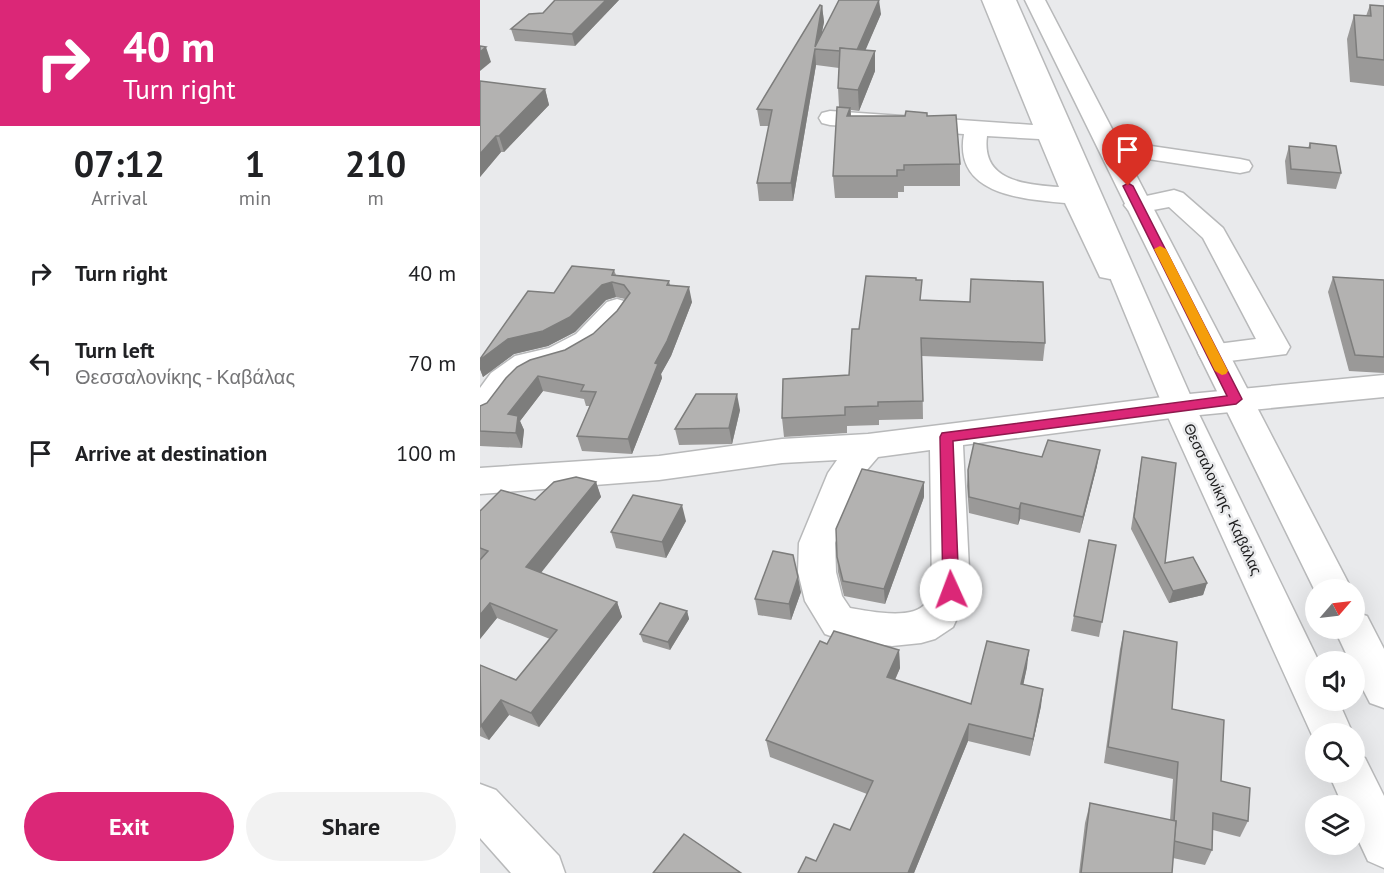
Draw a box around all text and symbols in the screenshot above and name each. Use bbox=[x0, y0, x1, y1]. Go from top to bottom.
text: 40 m bbox=[123, 19, 215, 74]
icon: right bbox=[24, 24, 102, 102]
text: Turn right bbox=[123, 72, 236, 106]
pin bbox=[1102, 124, 1153, 186]
icon: arrive bbox=[1111, 133, 1144, 166]
text: 07:12 bbox=[74, 140, 165, 187]
text: 1 bbox=[245, 140, 265, 187]
text: 210 bbox=[345, 140, 406, 187]
text: Arrival bbox=[91, 185, 147, 211]
text: min bbox=[239, 185, 271, 211]
text: m bbox=[368, 185, 384, 211]
icon: right bbox=[24, 257, 57, 290]
text: Turn right bbox=[75, 259, 167, 287]
text: 40 m bbox=[408, 259, 456, 287]
text: Turn left bbox=[75, 336, 155, 364]
icon: left bbox=[24, 347, 57, 380]
text: 70 m bbox=[408, 349, 456, 377]
text: Θεσσαλονίκης - Καβάλας bbox=[75, 364, 295, 390]
street label: Θεσσαλονίκης - Καβάλας bbox=[1180, 420, 1266, 578]
icon: arrive bbox=[24, 437, 57, 470]
text: Arrive at destination bbox=[75, 439, 267, 467]
text: 100 m bbox=[396, 439, 456, 467]
position arrow bbox=[919, 558, 983, 622]
north arrow bbox=[1305, 579, 1365, 639]
map controls bbox=[1305, 579, 1365, 855]
button: sound bbox=[1305, 651, 1365, 711]
button: search bbox=[1305, 723, 1365, 783]
button: Exit bbox=[24, 792, 234, 861]
button: Share bbox=[246, 792, 456, 861]
button: layers bbox=[1305, 795, 1365, 855]

